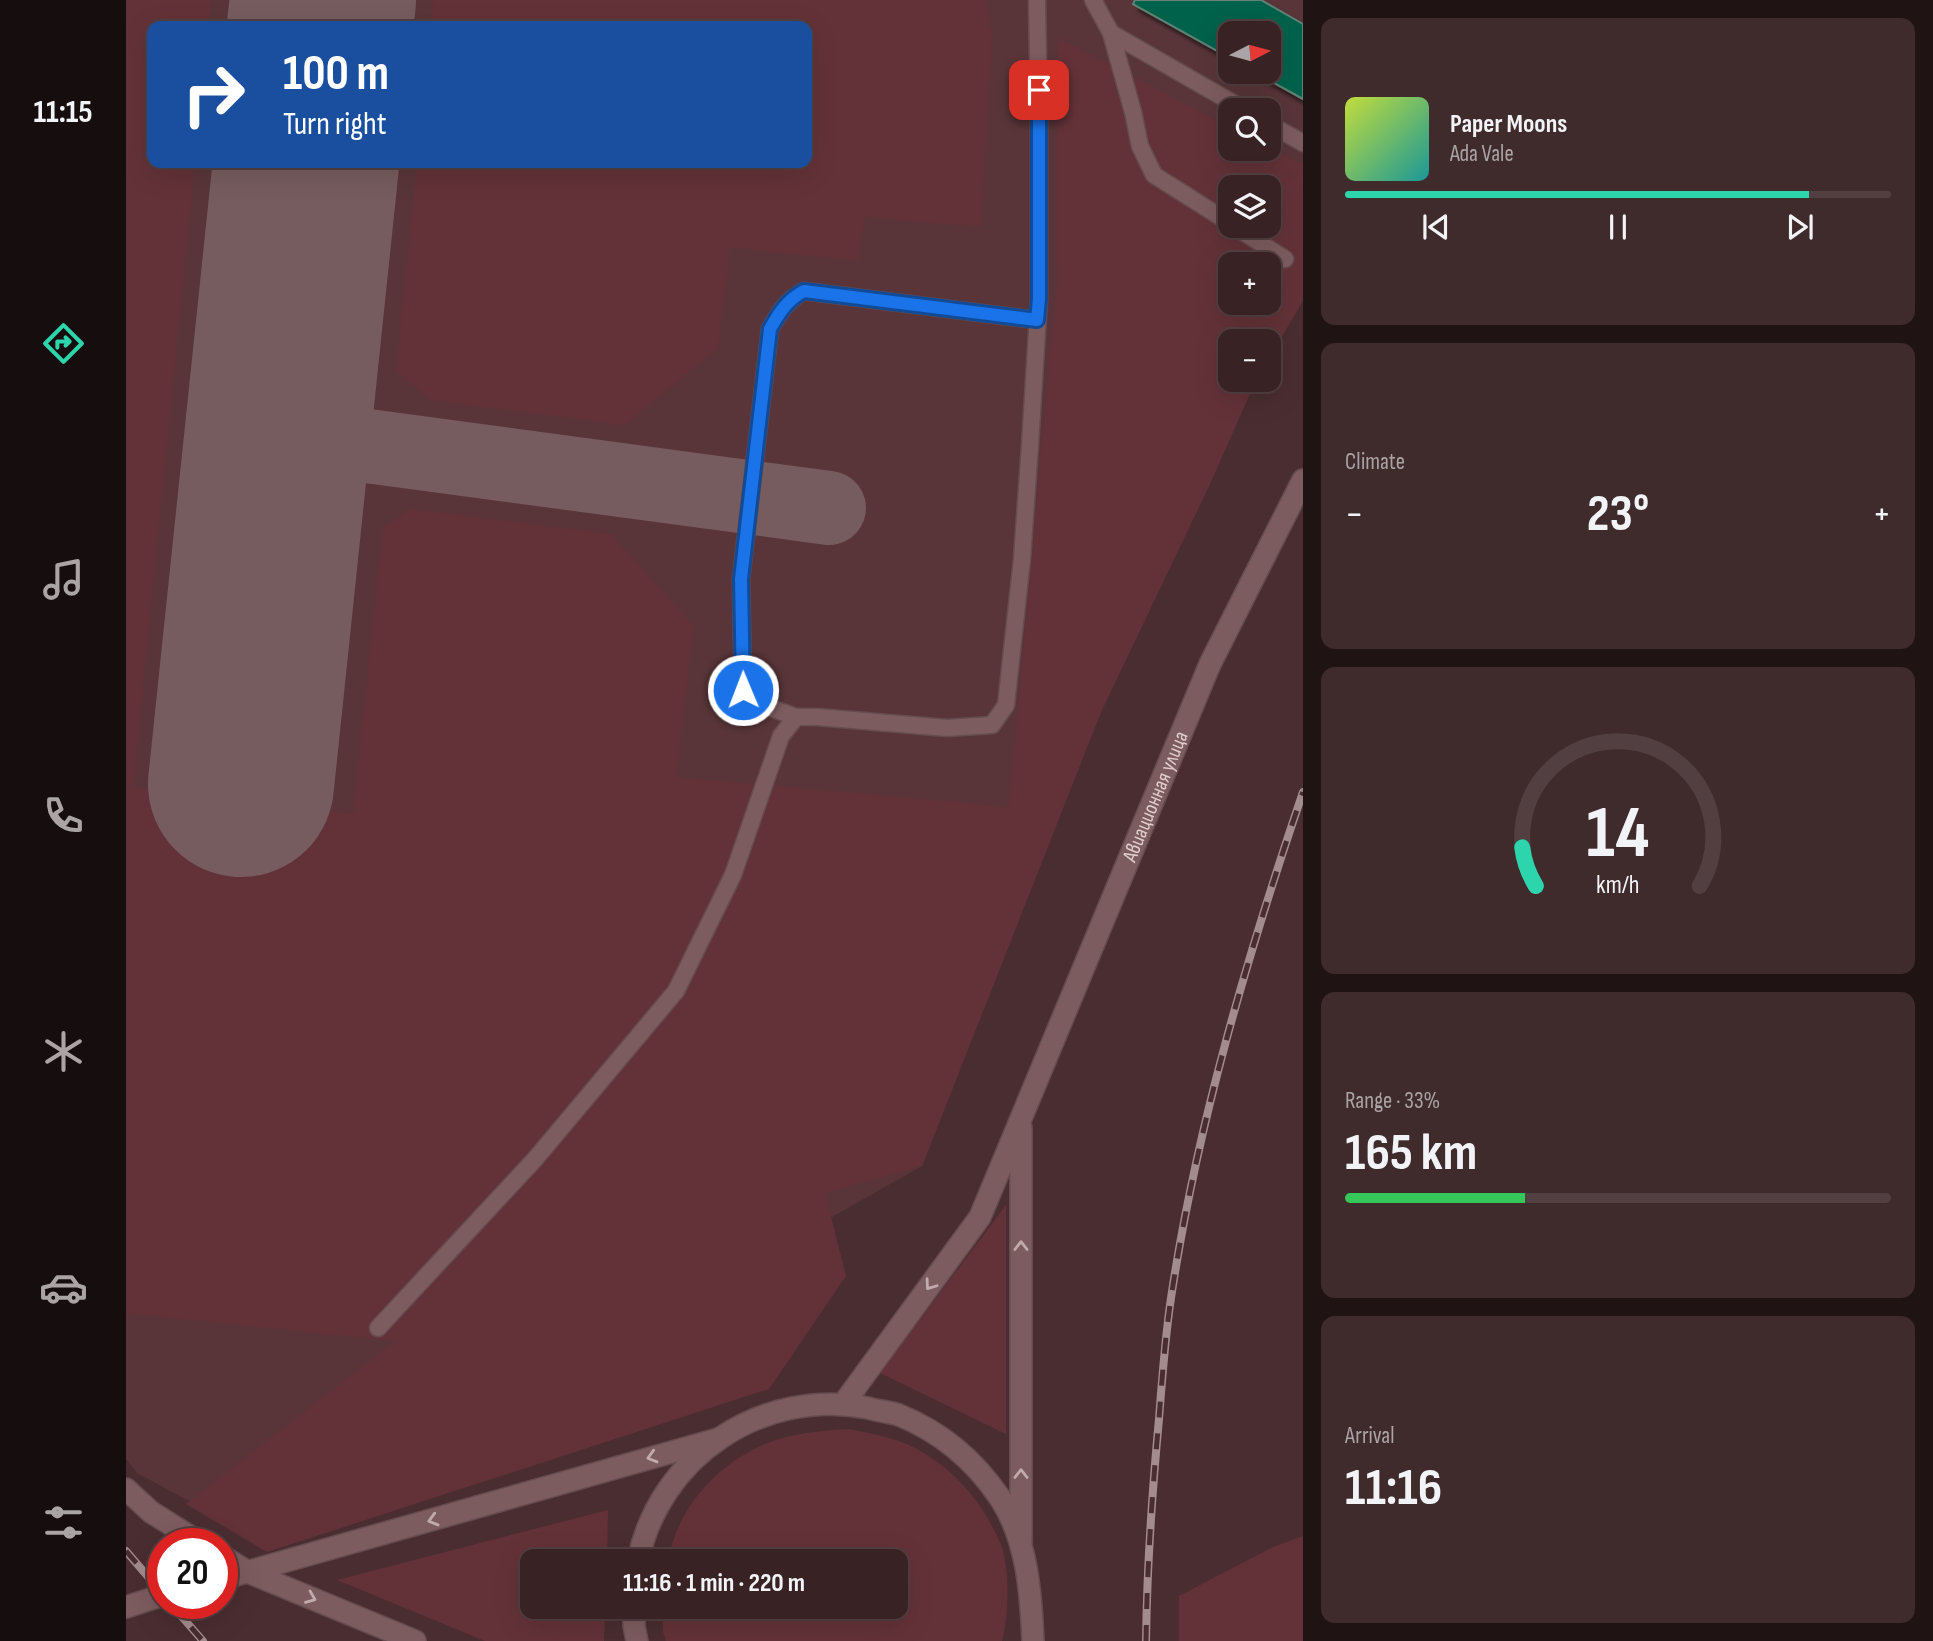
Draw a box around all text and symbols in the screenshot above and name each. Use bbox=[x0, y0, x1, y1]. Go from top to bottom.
north arrow bbox=[1218, 21, 1281, 84]
map controls bbox=[1218, 21, 1281, 392]
text: 100 m bbox=[283, 45, 389, 104]
icon: right bbox=[168, 49, 259, 140]
pin bbox=[1009, 60, 1069, 120]
icon: arrive bbox=[1020, 71, 1058, 109]
text: 11:15 bbox=[34, 93, 92, 132]
button: search bbox=[1218, 98, 1281, 161]
text: Turn right bbox=[283, 105, 387, 144]
text: Paper Moons bbox=[1450, 109, 1567, 140]
text: Ada Vale bbox=[1450, 140, 1514, 168]
button: layers bbox=[1218, 175, 1281, 238]
icon: previous bbox=[1417, 208, 1455, 246]
icon: pause bbox=[1599, 208, 1637, 246]
icon: next bbox=[1781, 208, 1819, 246]
button: + bbox=[1218, 252, 1281, 315]
icon: directions bbox=[39, 319, 88, 368]
button: − bbox=[1218, 329, 1281, 392]
text: Climate bbox=[1345, 448, 1405, 476]
text: 23° bbox=[1587, 483, 1649, 546]
text: − bbox=[1345, 492, 1364, 537]
text: + bbox=[1872, 492, 1891, 537]
icon: music bbox=[39, 555, 88, 604]
position arrow bbox=[706, 653, 780, 727]
street label: Авиационная улица bbox=[1117, 728, 1194, 866]
icon: phone bbox=[39, 791, 88, 840]
text: 14 bbox=[1587, 791, 1650, 879]
text: km/h bbox=[1596, 870, 1640, 901]
icon: climate bbox=[39, 1027, 88, 1076]
text: Range · 33% bbox=[1345, 1087, 1440, 1115]
text: 165 km bbox=[1345, 1122, 1477, 1185]
one-way arrow bbox=[1013, 1241, 1029, 1251]
icon: car bbox=[39, 1263, 88, 1312]
one-way arrow bbox=[926, 1277, 938, 1290]
text: Arrival bbox=[1345, 1422, 1394, 1450]
one-way arrow bbox=[646, 1449, 658, 1464]
text: 11:16 bbox=[1345, 1457, 1442, 1520]
one-way arrow bbox=[1013, 1468, 1029, 1479]
icon: filters bbox=[39, 1498, 88, 1547]
one-way arrow bbox=[427, 1511, 439, 1526]
speed limit sign: 20 bbox=[147, 1528, 238, 1619]
text: 11:16 · 1 min · 220 m bbox=[623, 1568, 805, 1599]
one-way arrow bbox=[305, 1590, 317, 1604]

